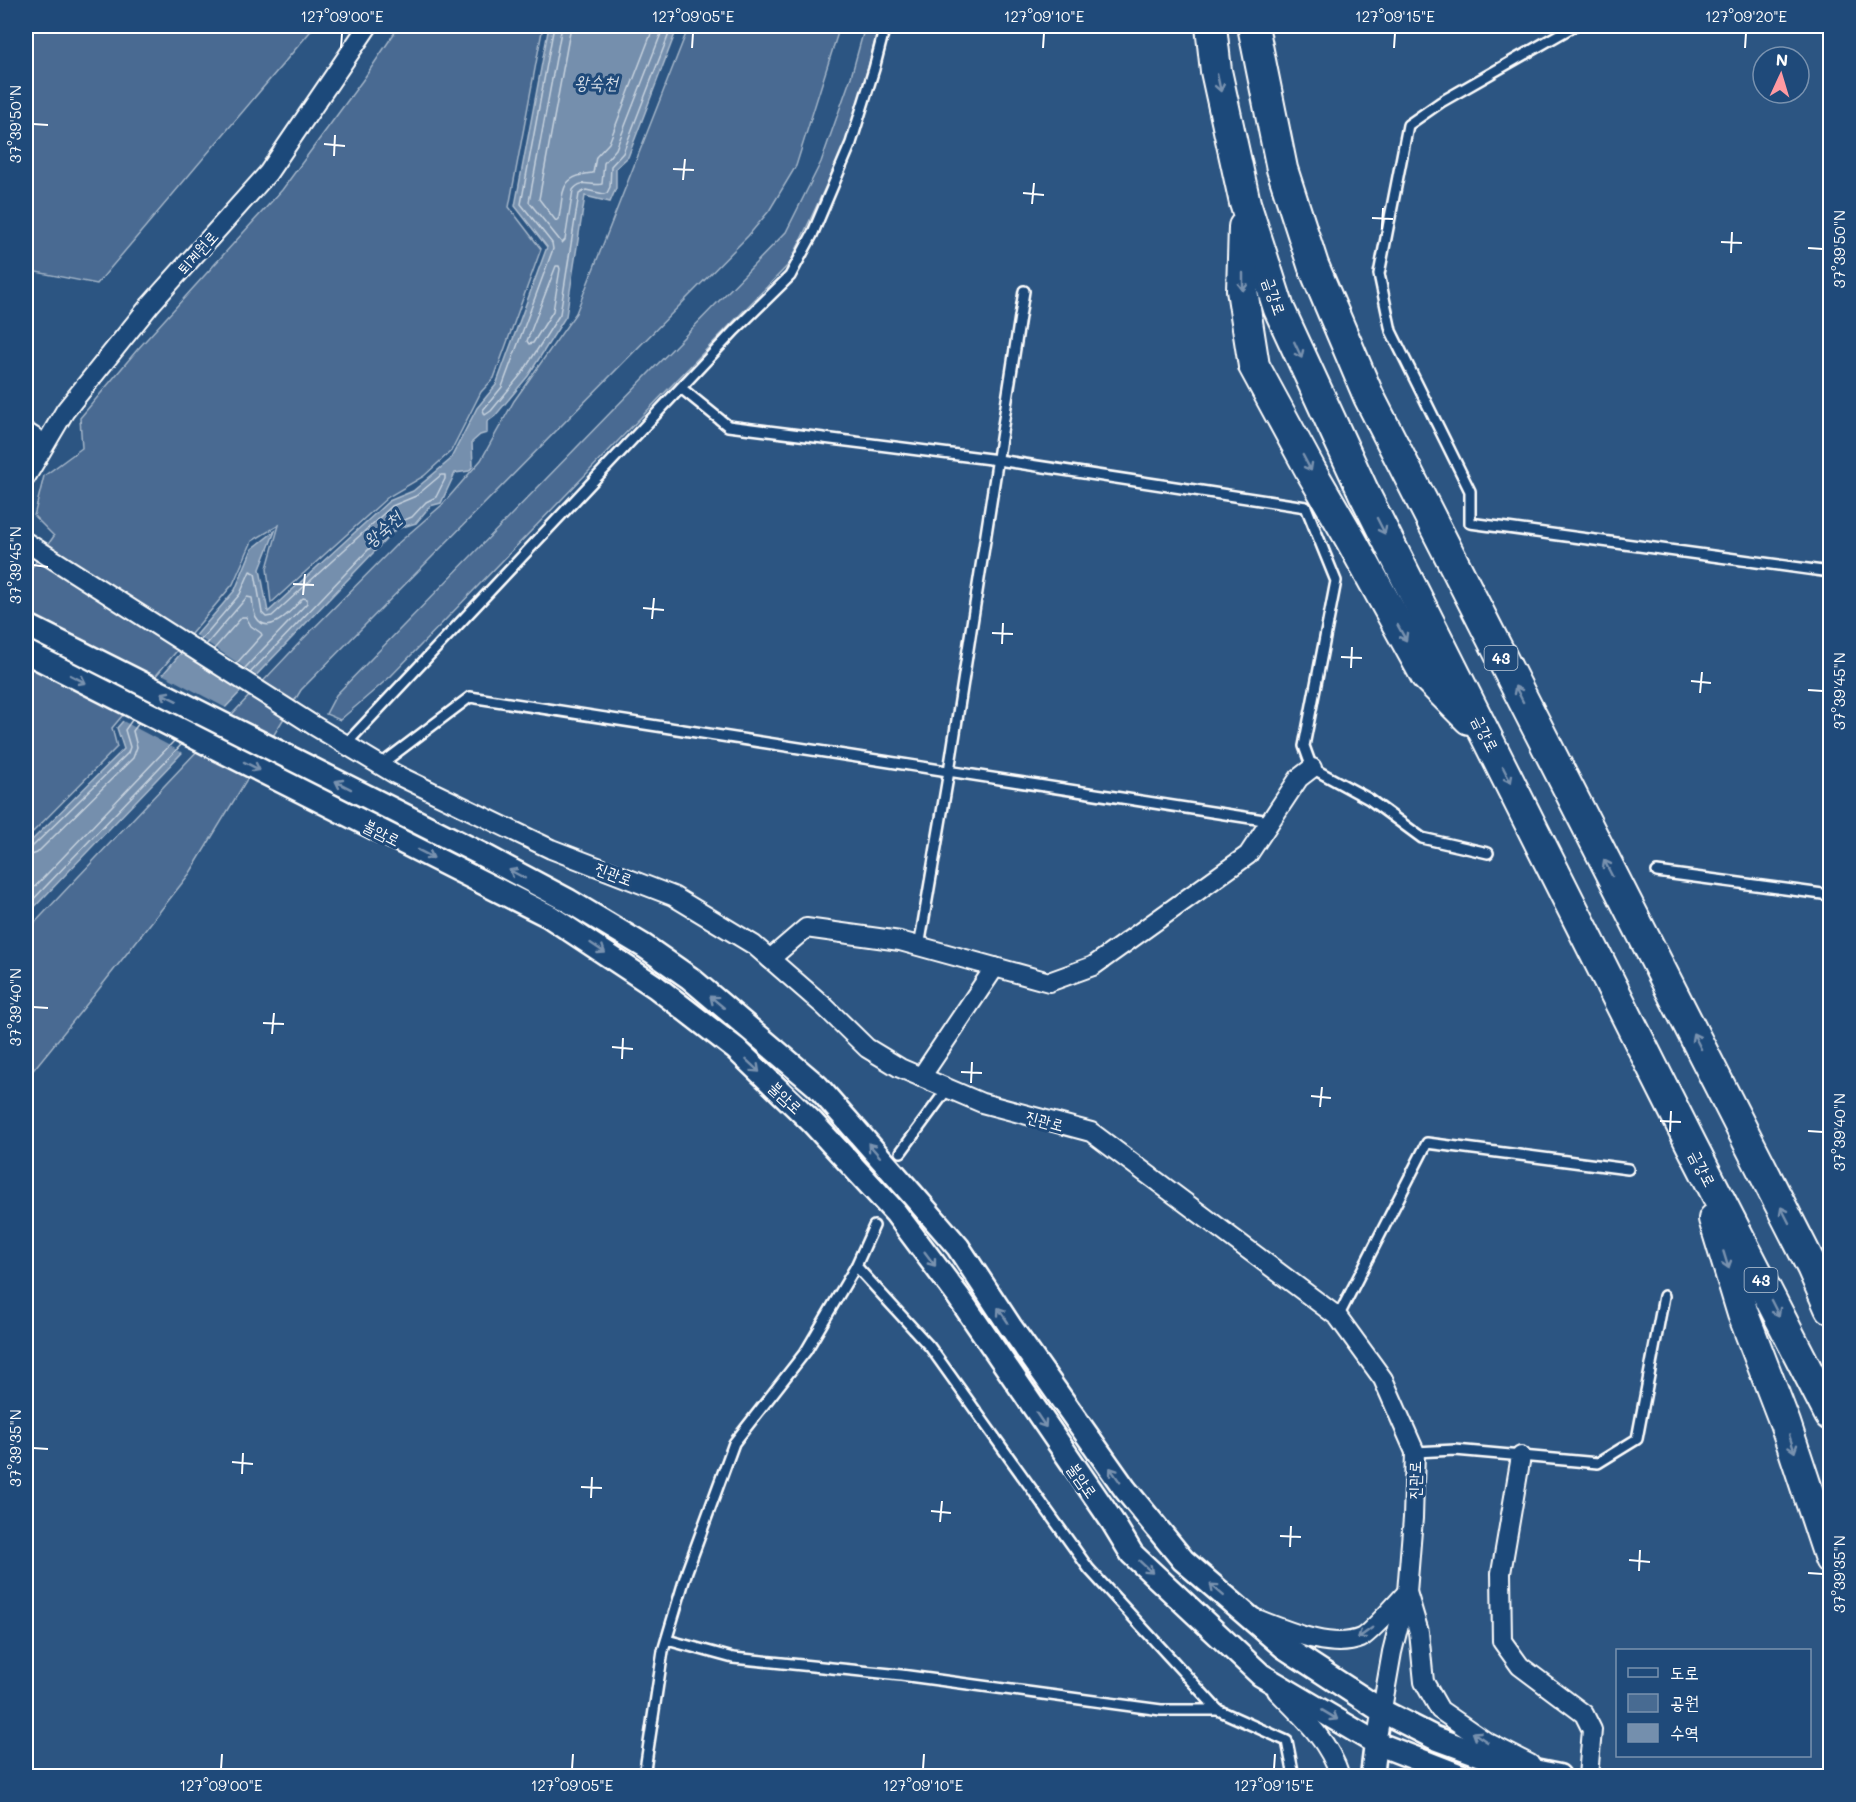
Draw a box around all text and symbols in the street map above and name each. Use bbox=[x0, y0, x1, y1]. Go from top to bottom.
text: 127°09'00"E bbox=[300, 6, 384, 26]
text: 127°09'05"E bbox=[652, 6, 735, 26]
text: 127°09'10"E bbox=[1004, 6, 1085, 26]
text: 127°09'15"E bbox=[1355, 6, 1435, 26]
text: 127°09'20"E bbox=[1705, 6, 1787, 26]
north arrow bbox=[1751, 45, 1811, 105]
text: N bbox=[1775, 49, 1789, 70]
water label: 왕숙천 bbox=[574, 70, 619, 94]
one-way arrow bbox=[1213, 74, 1225, 93]
text: 37°39'50"N bbox=[5, 85, 25, 163]
text: 37°39'50"N bbox=[1829, 210, 1849, 288]
street label: 퇴계원로 bbox=[172, 226, 222, 278]
one-way arrow bbox=[1237, 272, 1249, 292]
street label: 금강로 bbox=[1259, 274, 1291, 318]
one-way arrow bbox=[1292, 341, 1304, 359]
one-way arrow bbox=[1301, 454, 1313, 471]
water label: 왕숙천 bbox=[358, 505, 407, 552]
one-way arrow bbox=[1376, 517, 1387, 535]
text: 37°39'45"N bbox=[5, 526, 25, 604]
one-way arrow bbox=[1396, 624, 1408, 641]
road number: 43 bbox=[1484, 646, 1518, 670]
text: 37°39'45"N bbox=[1829, 652, 1849, 730]
one-way arrow bbox=[68, 673, 86, 685]
one-way arrow bbox=[1513, 685, 1525, 703]
one-way arrow bbox=[161, 691, 178, 703]
street label: 금강로 bbox=[1468, 711, 1504, 755]
one-way arrow bbox=[243, 761, 261, 773]
one-way arrow bbox=[1502, 766, 1513, 784]
one-way arrow bbox=[335, 779, 353, 790]
street label: 불암로 bbox=[360, 814, 404, 850]
one-way arrow bbox=[417, 849, 435, 860]
street label: 진관로 bbox=[592, 856, 636, 890]
one-way arrow bbox=[1602, 859, 1613, 877]
one-way arrow bbox=[509, 868, 526, 880]
one-way arrow bbox=[589, 943, 606, 955]
text: 37°39'40"N bbox=[5, 968, 25, 1046]
one-way arrow bbox=[709, 995, 725, 1008]
one-way arrow bbox=[1691, 1033, 1702, 1051]
one-way arrow bbox=[746, 1058, 761, 1073]
street label: 불암로 bbox=[765, 1076, 807, 1118]
text: 37°39'40"N bbox=[1829, 1093, 1849, 1171]
street label: 진관로 bbox=[1024, 1105, 1066, 1135]
one-way arrow bbox=[867, 1143, 881, 1158]
street label: 금강로 bbox=[1685, 1146, 1721, 1190]
one-way arrow bbox=[1779, 1206, 1791, 1224]
one-way arrow bbox=[1722, 1250, 1733, 1269]
one-way arrow bbox=[924, 1251, 936, 1267]
road number: 43 bbox=[1744, 1268, 1778, 1292]
one-way arrow bbox=[1770, 1299, 1782, 1317]
one-way arrow bbox=[997, 1307, 1009, 1324]
text: 37°39'35"N bbox=[5, 1409, 25, 1487]
one-way arrow bbox=[1035, 1411, 1047, 1427]
one-way arrow bbox=[1787, 1434, 1798, 1453]
street label: 불암로 bbox=[1063, 1458, 1103, 1502]
street label: 진관로 bbox=[1403, 1461, 1425, 1499]
one-way arrow bbox=[1109, 1467, 1121, 1483]
text: 37°39'35"N bbox=[1829, 1535, 1849, 1613]
one-way arrow bbox=[1139, 1560, 1154, 1574]
one-way arrow bbox=[1210, 1583, 1225, 1597]
one-way arrow bbox=[1357, 1626, 1373, 1639]
legend bbox=[1616, 1649, 1811, 1757]
text: 도로 bbox=[1670, 1660, 1699, 1684]
text: 공원 bbox=[1670, 1690, 1699, 1714]
one-way arrow bbox=[1321, 1710, 1338, 1722]
text: 수역 bbox=[1670, 1720, 1699, 1744]
one-way arrow bbox=[1472, 1731, 1489, 1744]
text: 127°09'00"E bbox=[179, 1775, 263, 1795]
text: 127°09'05"E bbox=[531, 1775, 614, 1795]
text: 127°09'10"E bbox=[883, 1775, 964, 1795]
text: 127°09'15"E bbox=[1234, 1775, 1314, 1795]

